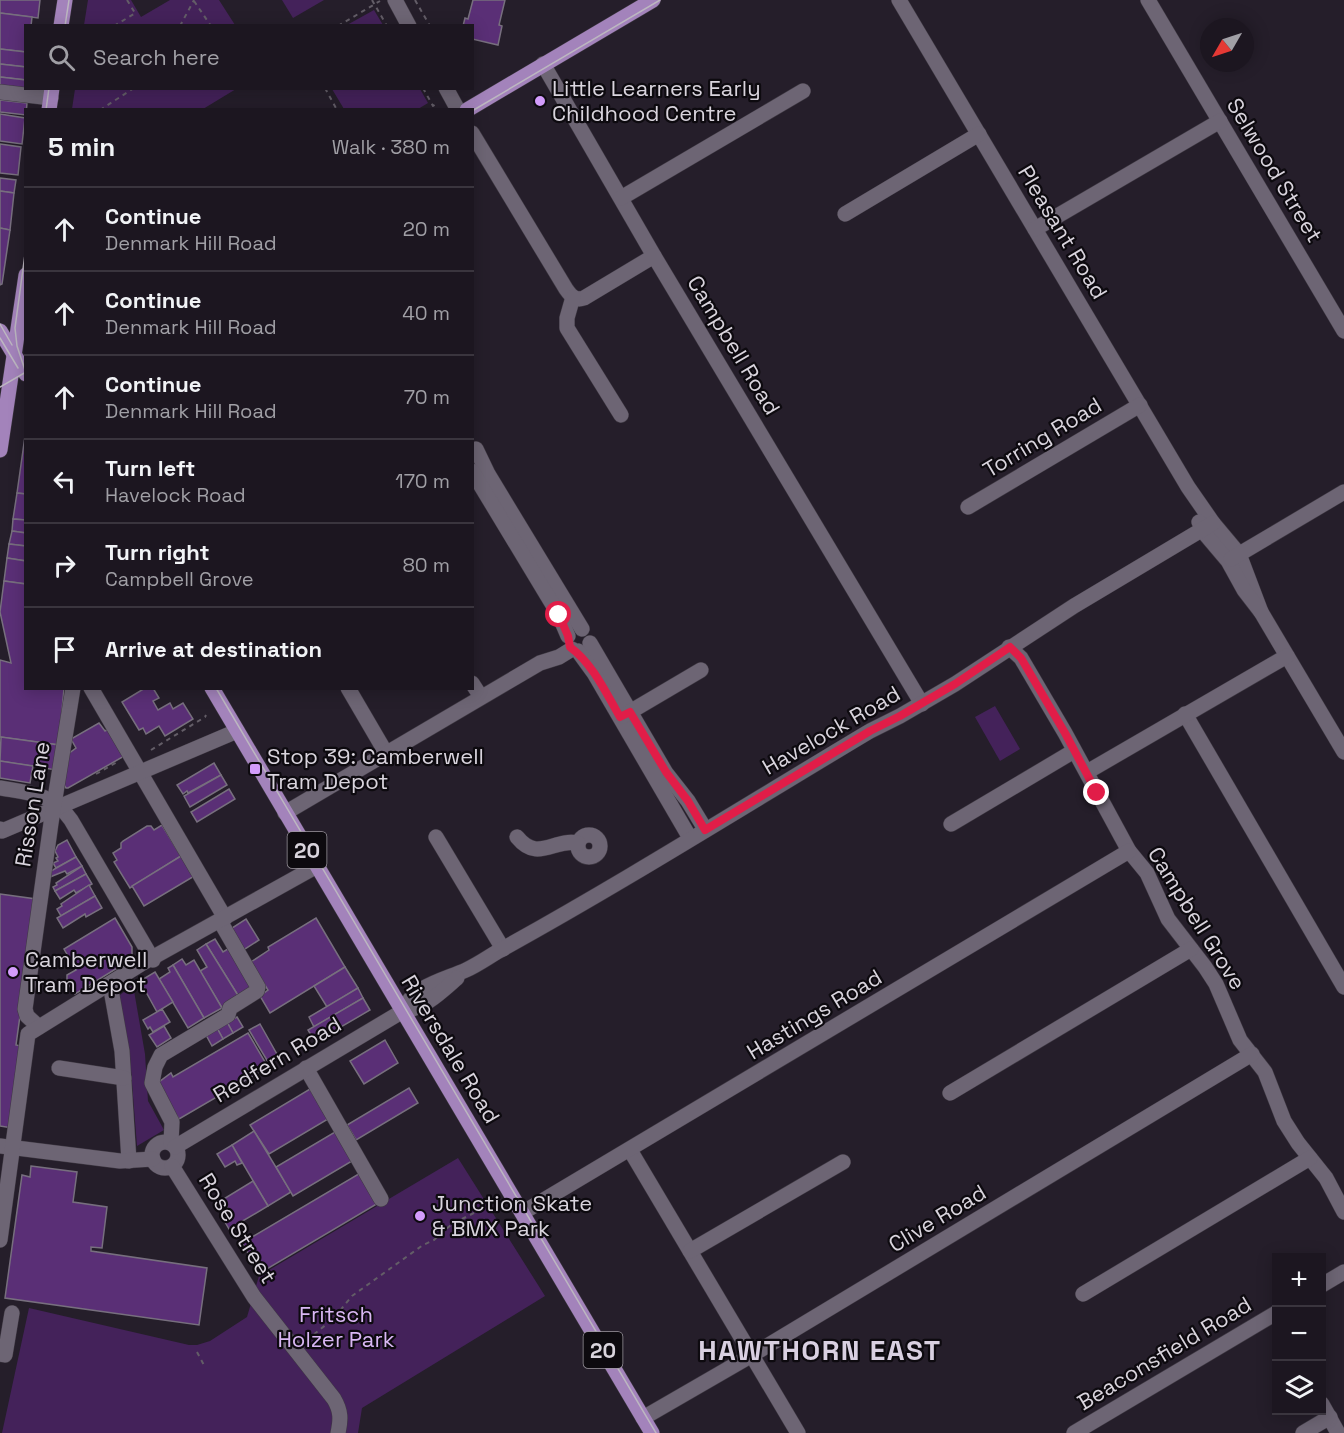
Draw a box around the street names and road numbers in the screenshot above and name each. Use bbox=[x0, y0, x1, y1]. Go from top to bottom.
street label: Selwood Street bbox=[1221, 93, 1329, 247]
street label: Pleasant Road bbox=[1012, 160, 1114, 304]
street label: Campbell Road bbox=[681, 270, 787, 420]
street label: Torring Road bbox=[978, 391, 1106, 483]
street label: Havelock Road bbox=[757, 679, 905, 781]
street label: Risson Lane bbox=[8, 739, 56, 869]
road number: 20 bbox=[288, 832, 326, 868]
street label: Campbell Grove bbox=[1142, 841, 1252, 995]
street label: Hastings Road bbox=[741, 963, 887, 1065]
street label: Riversdale Road bbox=[396, 970, 506, 1128]
street label: Redfern Road bbox=[208, 1010, 346, 1108]
street label: Rose Street bbox=[193, 1168, 283, 1288]
street label: Clive Road bbox=[883, 1178, 991, 1258]
street label: Beaconsfield Road bbox=[1072, 1290, 1256, 1416]
road number: 20 bbox=[584, 1332, 622, 1368]

